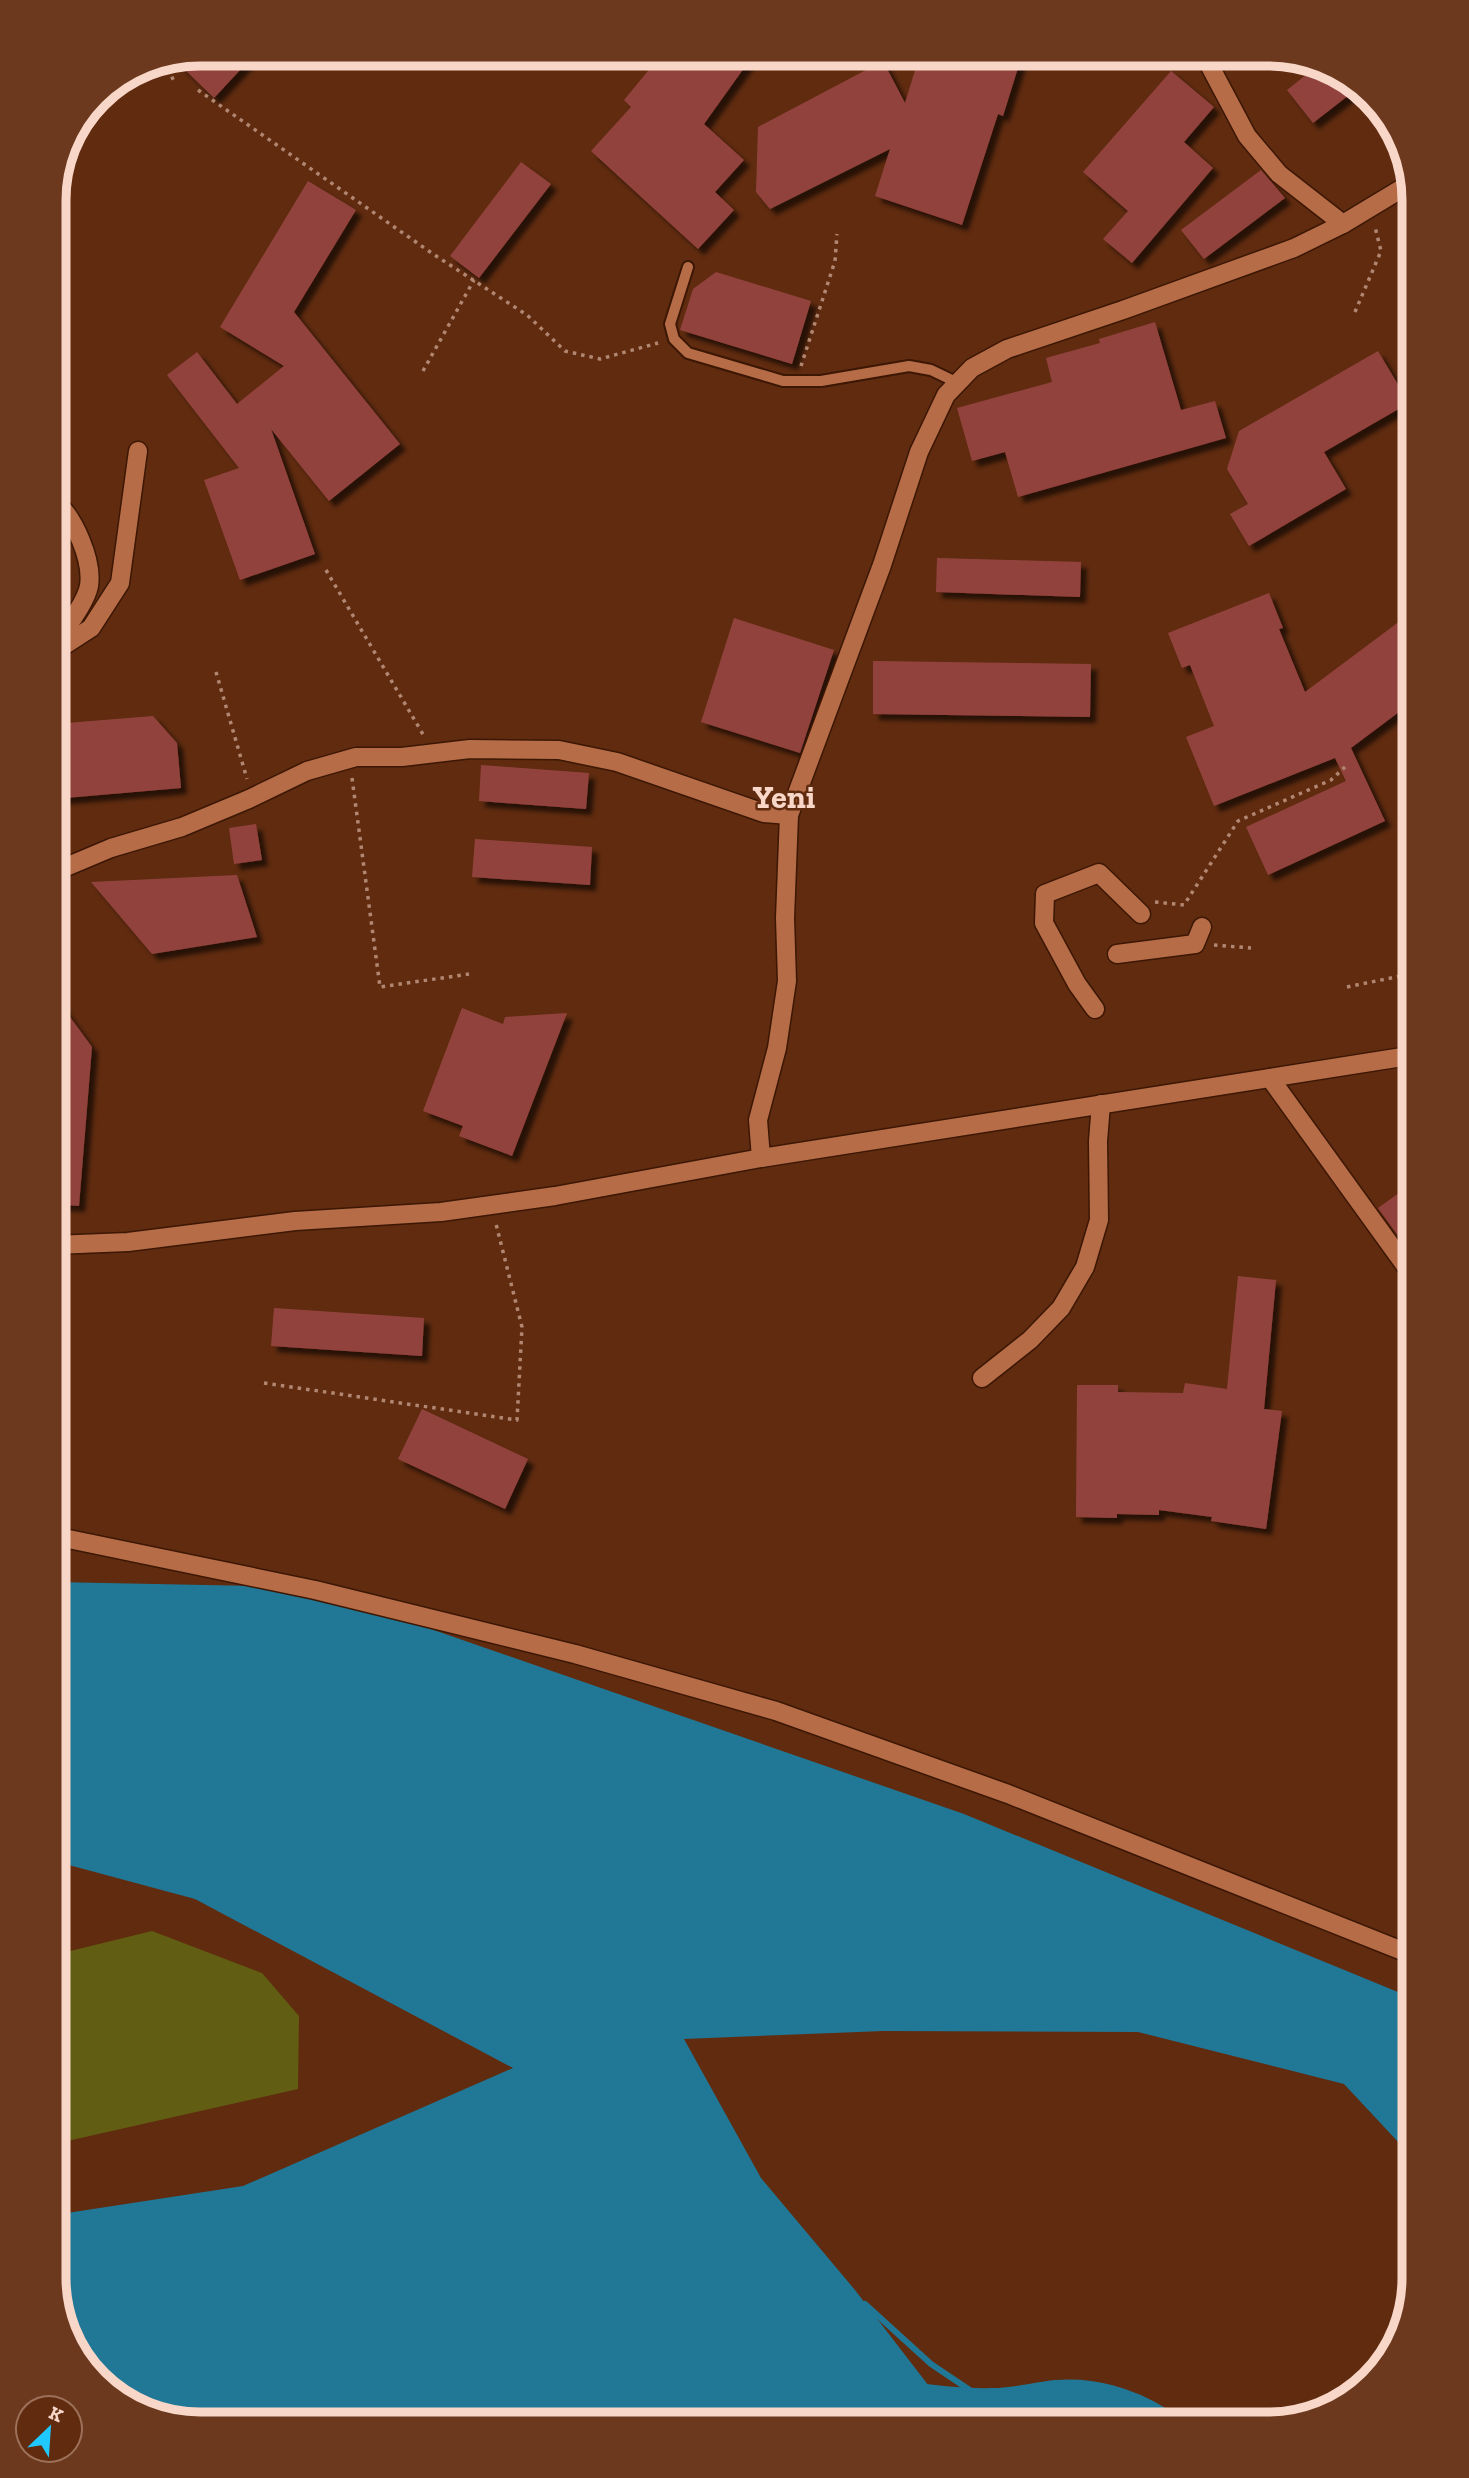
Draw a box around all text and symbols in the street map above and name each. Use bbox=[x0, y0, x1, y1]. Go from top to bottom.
district label: Yeni bbox=[753, 778, 815, 816]
north arrow bbox=[14, 2394, 84, 2464]
text: K bbox=[45, 2401, 67, 2427]

